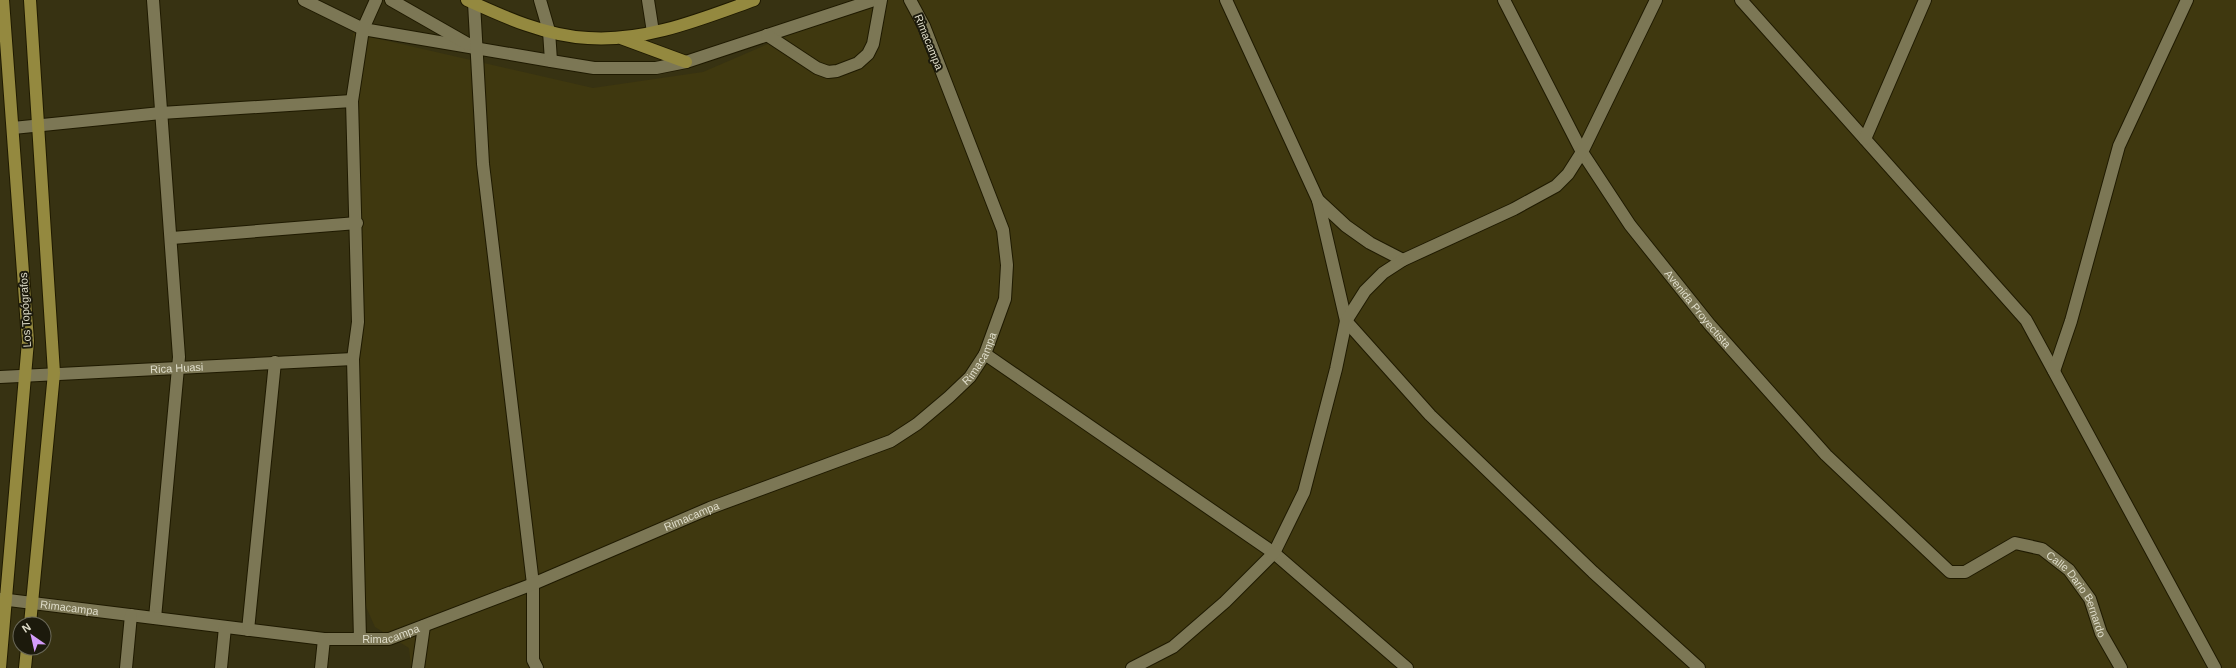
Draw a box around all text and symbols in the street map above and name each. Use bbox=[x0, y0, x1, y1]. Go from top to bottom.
street label: Rimacampa bbox=[912, 13, 946, 72]
street label: Avenida Proyectista bbox=[1662, 267, 1734, 351]
street label: Los Topógrafos bbox=[17, 272, 33, 348]
street label: Rimacampa bbox=[960, 330, 999, 387]
street label: Rica Huasi bbox=[150, 361, 204, 375]
street label: Rimacampa bbox=[662, 499, 721, 533]
street label: Calle Dario Bernardo bbox=[2044, 549, 2108, 640]
street label: Rimacampa bbox=[40, 598, 100, 617]
north arrow bbox=[12, 616, 52, 656]
text: N bbox=[20, 620, 33, 635]
street label: Rimacampa bbox=[362, 622, 422, 645]

